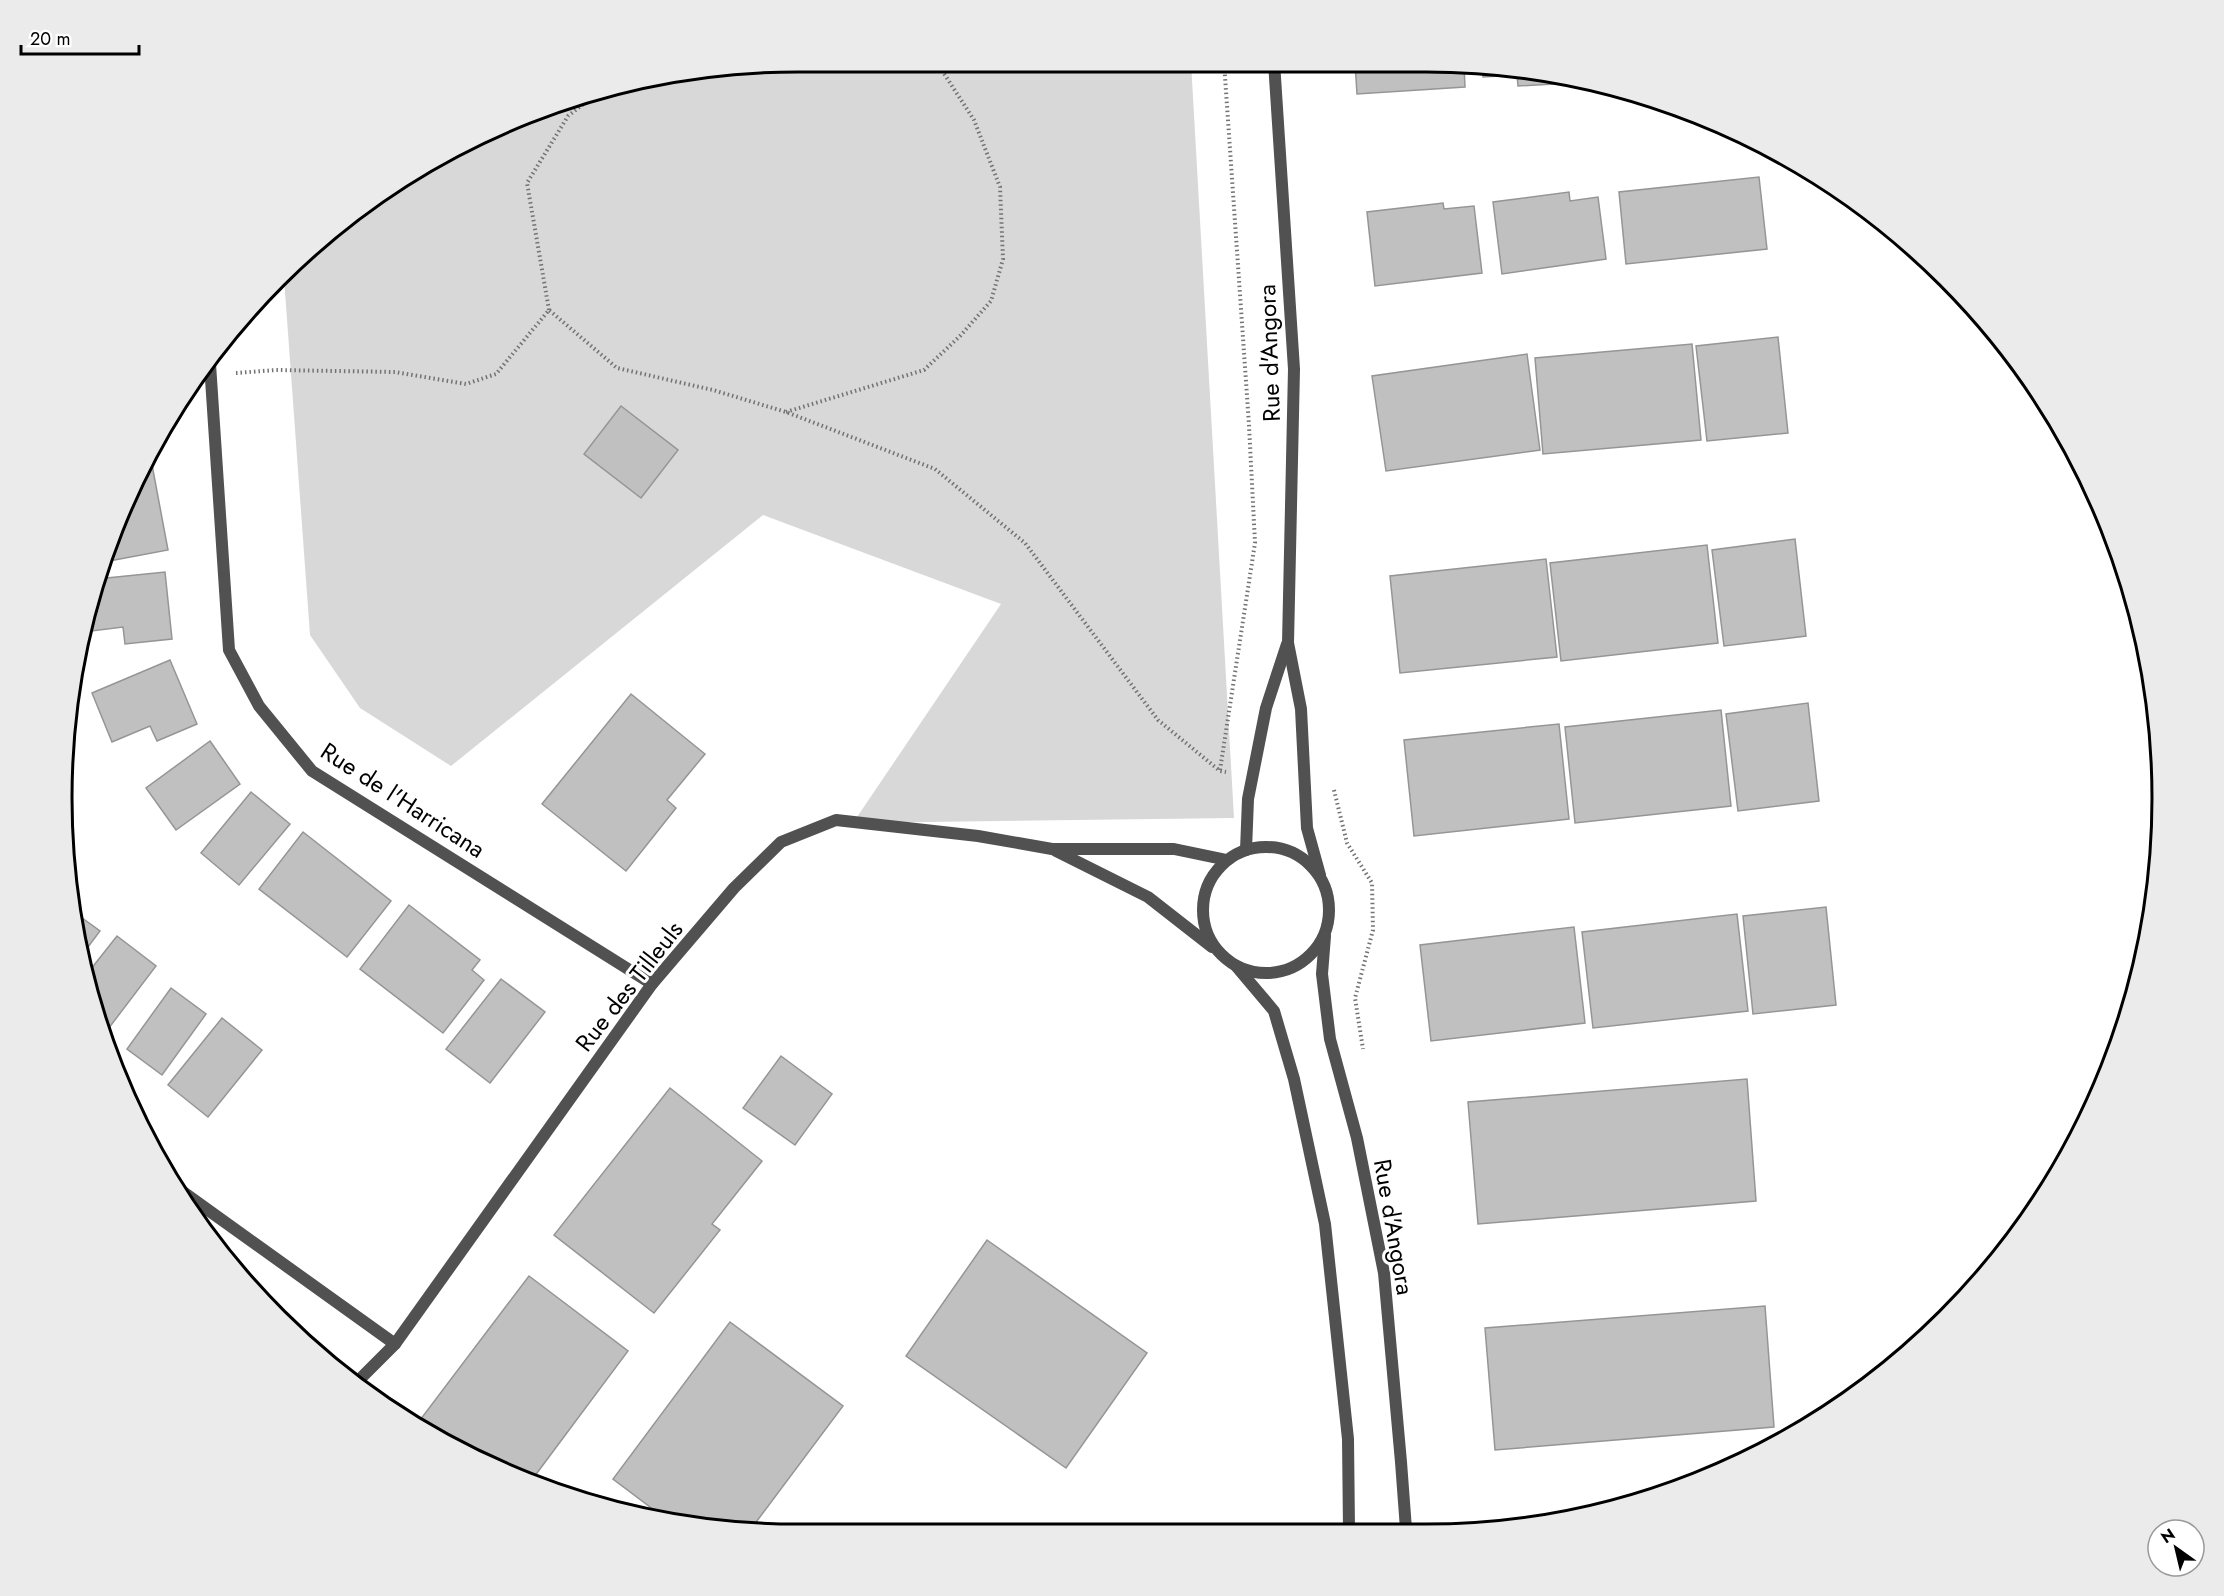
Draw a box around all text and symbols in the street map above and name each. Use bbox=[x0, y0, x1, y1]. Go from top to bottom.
scale bar bbox=[21, 18, 140, 56]
text: 20 m bbox=[30, 26, 70, 52]
street label: Rue d'Angora bbox=[1249, 284, 1289, 422]
street label: Rue de l'Harricana bbox=[314, 734, 492, 866]
street label: Rue des Tilleuls bbox=[567, 913, 691, 1059]
street label: Rue d'Angora bbox=[1365, 1156, 1423, 1298]
north arrow bbox=[2146, 1518, 2206, 1578]
text: N bbox=[2156, 1523, 2180, 1549]

